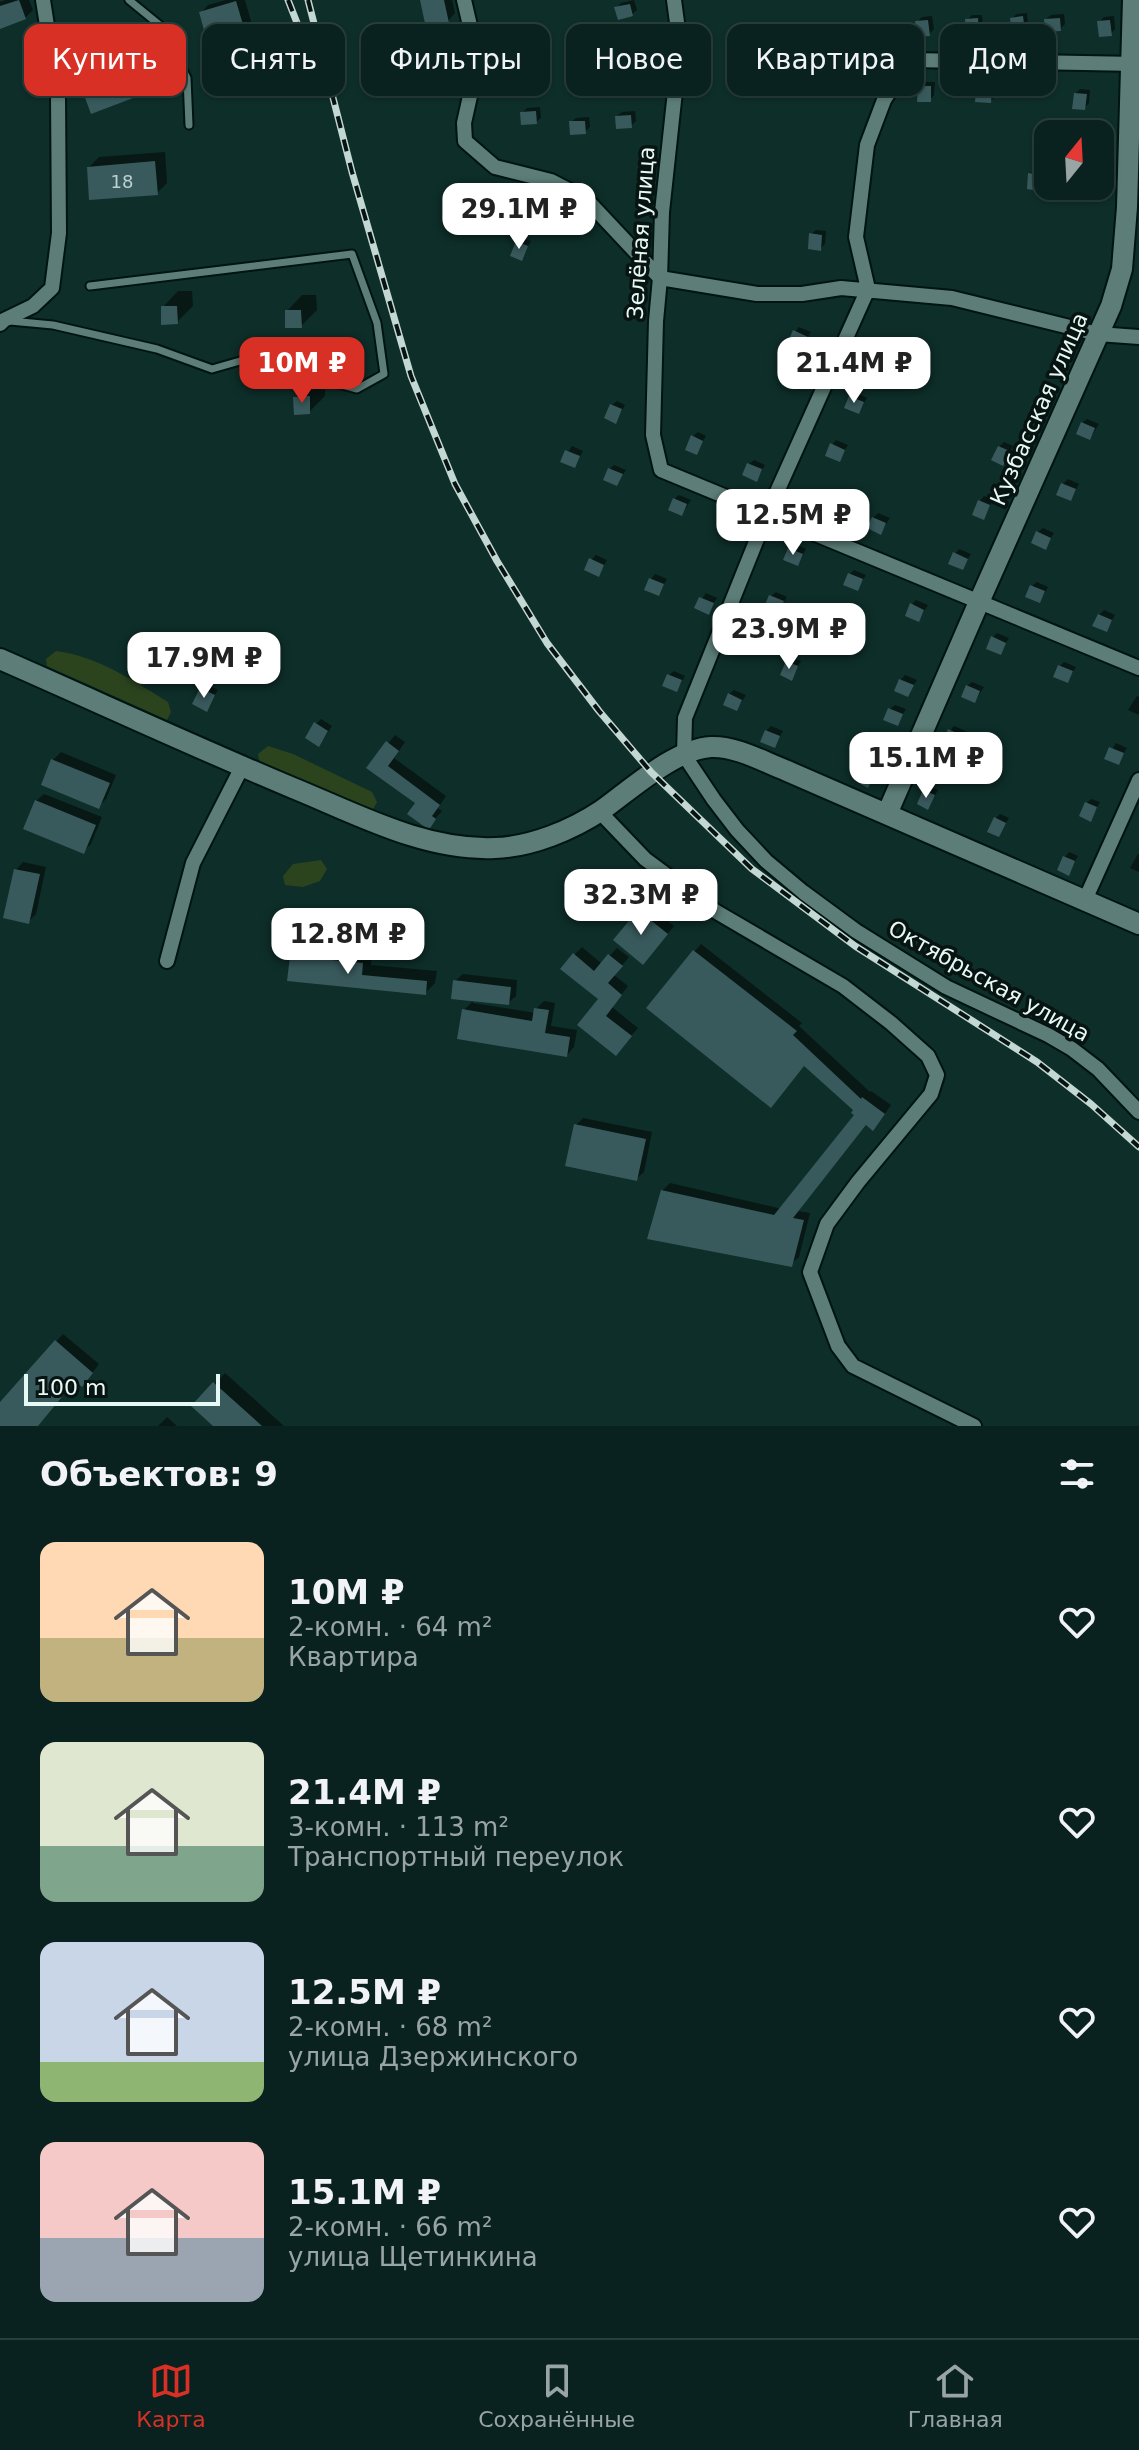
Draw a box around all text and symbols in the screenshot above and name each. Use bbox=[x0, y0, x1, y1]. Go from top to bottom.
chip: Купить bbox=[24, 24, 186, 96]
chip: Снять bbox=[202, 24, 345, 96]
chip: Фильтры bbox=[361, 24, 550, 96]
chip: Новое bbox=[566, 24, 711, 96]
chip: Квартира bbox=[727, 24, 924, 96]
chip: Дом bbox=[940, 24, 1056, 96]
north arrow bbox=[1034, 120, 1114, 200]
map controls bbox=[1034, 120, 1114, 200]
street label: Зелёная улица bbox=[622, 146, 660, 320]
house number: 18 bbox=[111, 171, 133, 192]
pin: 29.1M ₽ bbox=[445, 183, 593, 251]
text: 29.1M ₽ bbox=[460, 194, 578, 224]
street label: Кузбасская улица bbox=[985, 309, 1093, 509]
pin: 10M ₽ bbox=[246, 337, 358, 405]
pin: 21.4M ₽ bbox=[780, 337, 928, 405]
text: 10M ₽ bbox=[257, 348, 347, 378]
text: 21.4M ₽ bbox=[795, 348, 913, 378]
pin: 12.5M ₽ bbox=[719, 489, 867, 557]
text: 12.5M ₽ bbox=[734, 500, 852, 530]
pin: 23.9M ₽ bbox=[715, 603, 863, 671]
text: 23.9M ₽ bbox=[730, 614, 848, 644]
pin: 17.9M ₽ bbox=[130, 632, 278, 700]
text: 17.9M ₽ bbox=[145, 643, 263, 673]
pin: 15.1M ₽ bbox=[852, 732, 1000, 800]
text: 15.1M ₽ bbox=[867, 743, 985, 773]
pin: 32.3M ₽ bbox=[567, 869, 715, 937]
text: 32.3M ₽ bbox=[582, 880, 700, 910]
pin: 12.8M ₽ bbox=[274, 908, 422, 976]
street label: Октябрьская улица bbox=[884, 915, 1094, 1047]
text: 12.8M ₽ bbox=[289, 919, 407, 949]
scale bar bbox=[24, 1370, 220, 1406]
text: 100 m bbox=[36, 1375, 106, 1400]
icon: filters bbox=[1055, 1452, 1099, 1496]
text: Объектов: 9 bbox=[40, 1454, 278, 1494]
text: 10M ₽ bbox=[288, 1572, 405, 1612]
icon: home bbox=[104, 1574, 200, 1670]
icon: heart bbox=[1055, 1600, 1099, 1644]
text: 2-комн. · 64 m² bbox=[288, 1612, 492, 1642]
text: Квартира bbox=[288, 1642, 419, 1672]
text: 21.4M ₽ bbox=[288, 1772, 441, 1812]
icon: home bbox=[104, 1774, 200, 1870]
icon: heart bbox=[1055, 1800, 1099, 1844]
text: 3-комн. · 113 m² bbox=[288, 1812, 509, 1842]
text: Транспортный переулок bbox=[288, 1842, 624, 1872]
text: 12.5M ₽ bbox=[288, 1972, 441, 2012]
icon: home bbox=[104, 1974, 200, 2070]
icon: heart bbox=[1055, 2000, 1099, 2044]
text: 2-комн. · 68 m² bbox=[288, 2012, 492, 2042]
text: улица Дзержинского bbox=[288, 2042, 578, 2072]
text: 15.1M ₽ bbox=[288, 2172, 441, 2212]
icon: home bbox=[104, 2174, 200, 2270]
icon: heart bbox=[1055, 2200, 1099, 2244]
text: 2-комн. · 66 m² bbox=[288, 2212, 492, 2242]
text: улица Щетинкина bbox=[288, 2242, 538, 2272]
tab: Карта bbox=[136, 2359, 206, 2432]
tab: Сохранённые bbox=[478, 2359, 635, 2432]
tab: Главная bbox=[908, 2359, 1003, 2432]

